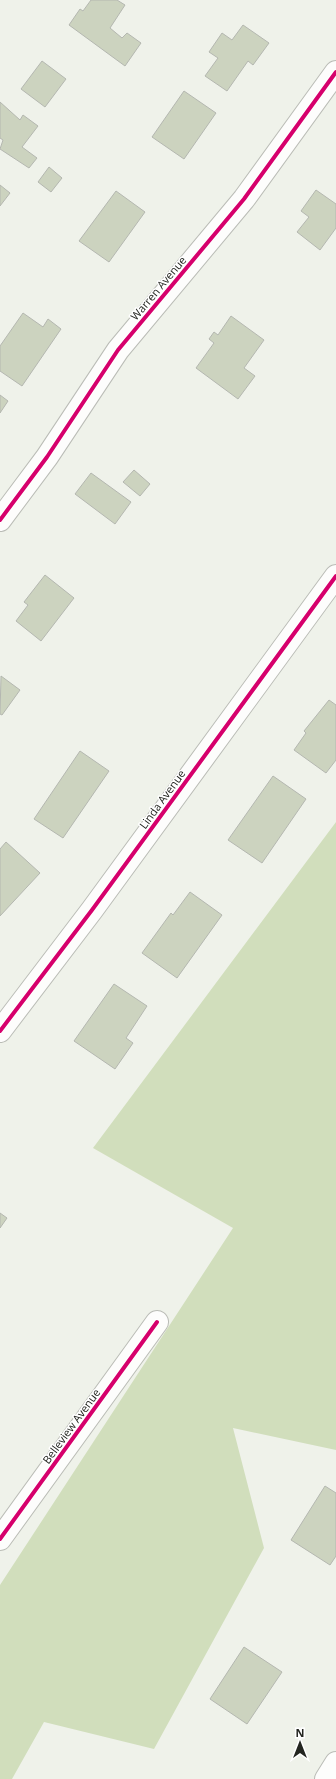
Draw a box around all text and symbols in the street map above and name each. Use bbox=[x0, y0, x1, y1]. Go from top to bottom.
street label: Warren Avenue bbox=[127, 253, 189, 323]
street label: Linda Avenue bbox=[136, 767, 188, 831]
street label: Belleview Avenue bbox=[39, 1386, 103, 1466]
north arrow bbox=[280, 1723, 320, 1763]
text: N bbox=[296, 1725, 304, 1740]

